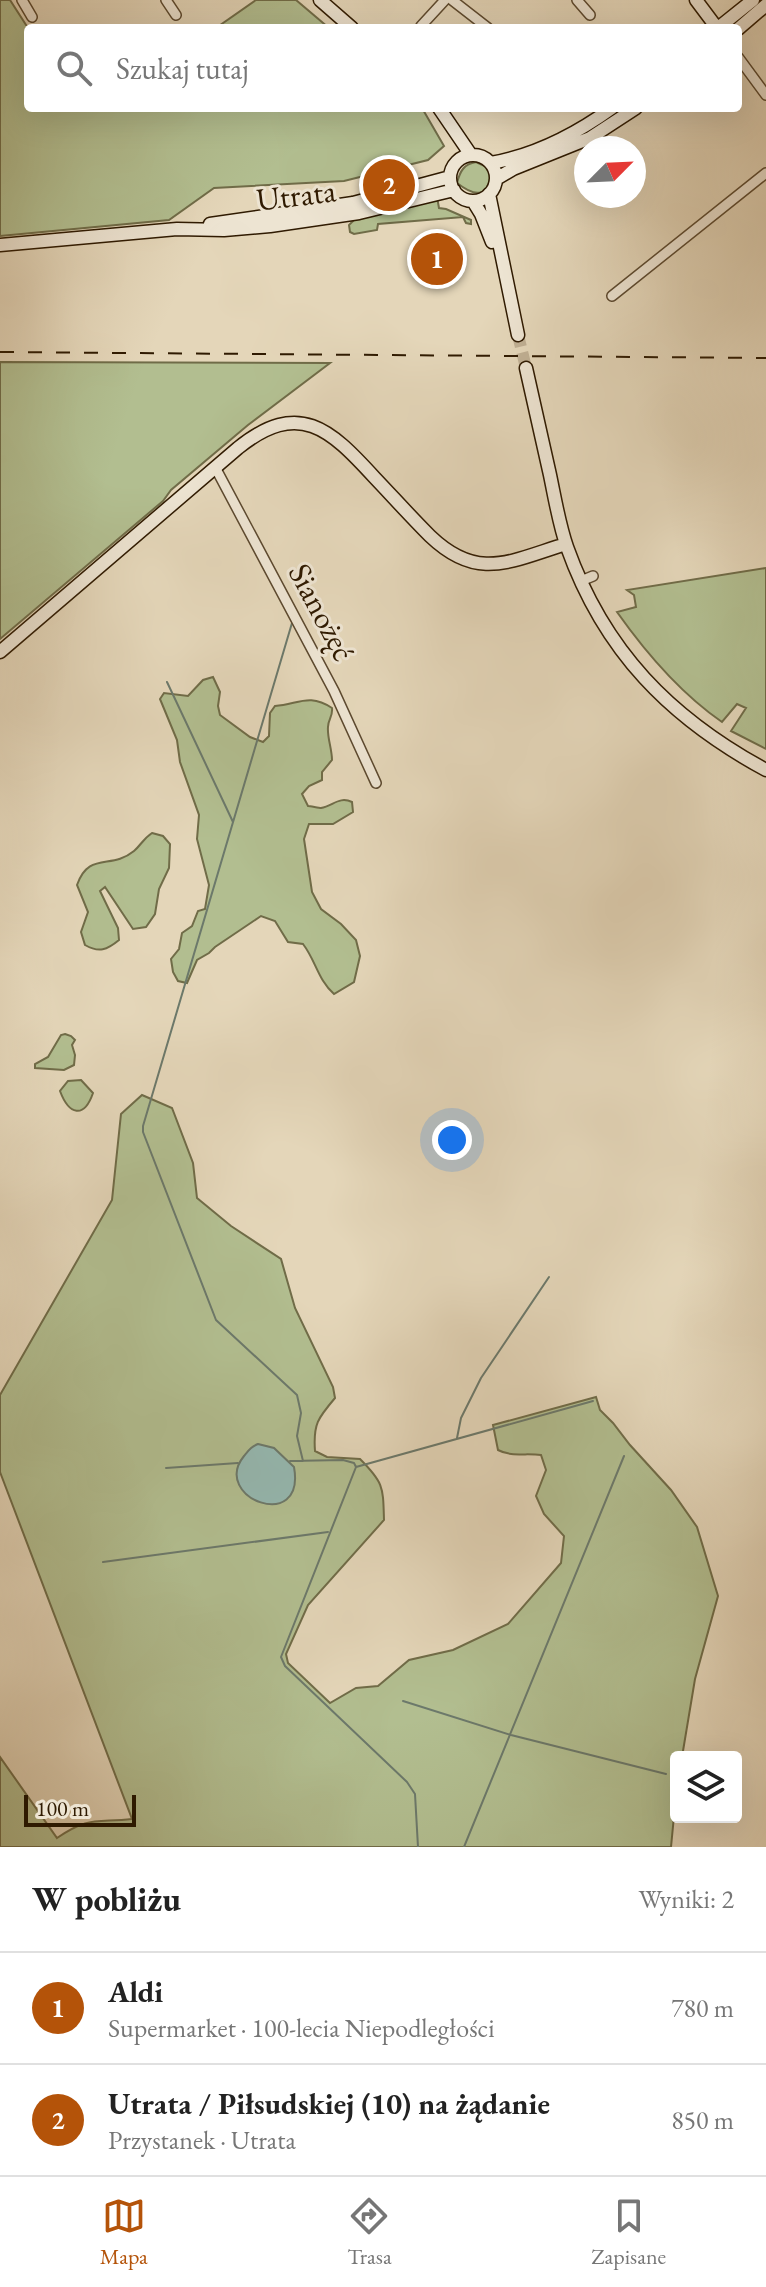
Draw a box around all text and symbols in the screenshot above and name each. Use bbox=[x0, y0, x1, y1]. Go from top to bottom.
search box bbox=[24, 24, 742, 112]
icon: search bbox=[52, 46, 96, 90]
text: Szukaj tutaj bbox=[116, 49, 249, 88]
north arrow bbox=[574, 136, 646, 208]
pin: 2 bbox=[363, 155, 415, 215]
street label: Utrata bbox=[254, 169, 338, 221]
pin: 1 bbox=[411, 229, 463, 289]
street label: Sianożęć bbox=[279, 556, 365, 668]
your location bbox=[432, 1120, 472, 1160]
map controls bbox=[670, 1751, 742, 1823]
button: layers bbox=[670, 1751, 742, 1823]
scale bar bbox=[24, 1791, 136, 1827]
text: 100 m bbox=[36, 1794, 89, 1823]
text: W pobliżu bbox=[32, 1877, 181, 1921]
text: Wyniki: 2 bbox=[639, 1882, 734, 1916]
text: Aldi bbox=[108, 1972, 163, 2011]
text: 1 bbox=[51, 1991, 65, 2025]
text: 780 m bbox=[671, 1991, 734, 2025]
text: Supermarket · 100-lecia Niepodległości bbox=[108, 2011, 495, 2045]
text: Utrata / Piłsudskiej (10) na żądanie bbox=[108, 2084, 550, 2123]
text: 2 bbox=[51, 2103, 65, 2137]
text: 850 m bbox=[671, 2103, 734, 2137]
text: Przystanek · Utrata bbox=[108, 2123, 296, 2157]
tab: Mapa bbox=[100, 2194, 148, 2271]
tab: Trasa bbox=[347, 2194, 392, 2271]
tab: Zapisane bbox=[591, 2194, 666, 2271]

